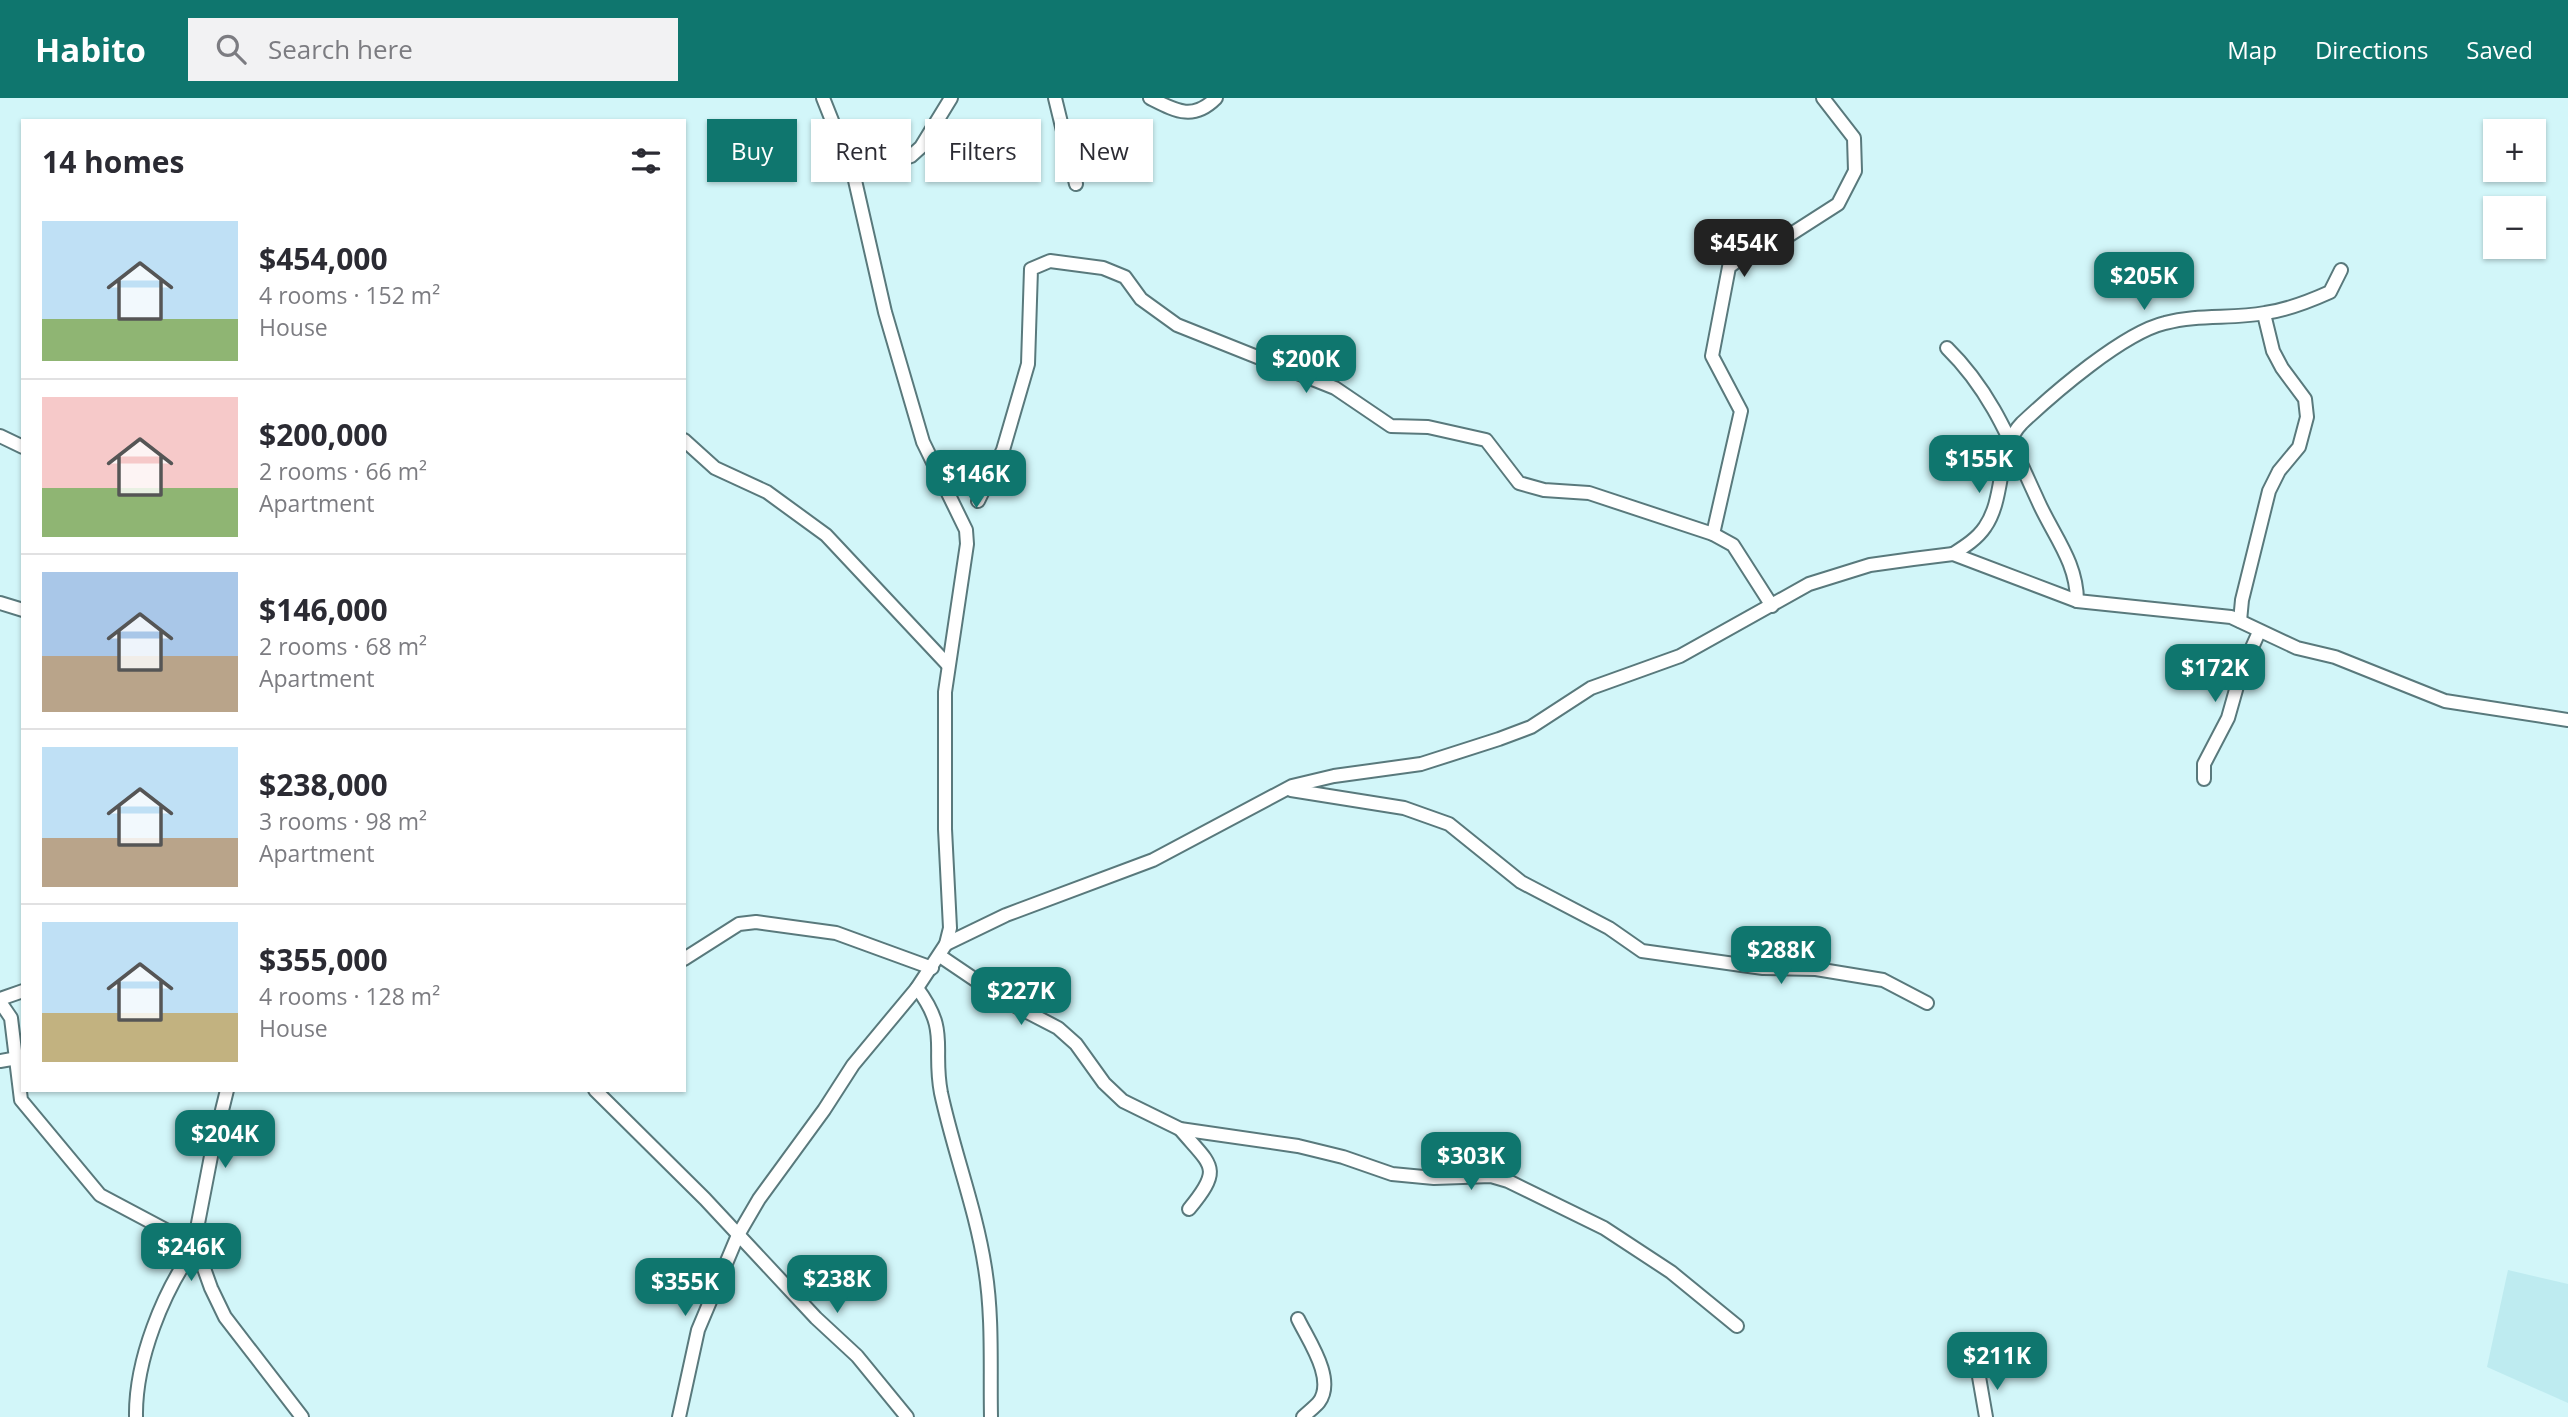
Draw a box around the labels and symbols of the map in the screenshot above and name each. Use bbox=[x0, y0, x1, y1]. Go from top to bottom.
pin: $454K bbox=[1695, 220, 1793, 279]
pin: $205K bbox=[2095, 252, 2193, 312]
pin: $200K bbox=[1257, 336, 1355, 395]
pin: $155K bbox=[1930, 436, 2028, 495]
pin: $146K bbox=[927, 450, 1025, 510]
pin: $172K bbox=[2166, 644, 2264, 704]
pin: $288K bbox=[1732, 926, 1830, 986]
pin: $227K bbox=[972, 968, 1070, 1027]
pin: $204K bbox=[176, 1110, 274, 1170]
pin: $303K bbox=[1422, 1132, 1520, 1192]
pin: $246K bbox=[142, 1224, 240, 1283]
pin: $238K bbox=[788, 1256, 886, 1315]
pin: $355K bbox=[636, 1258, 734, 1318]
pin: $211K bbox=[1948, 1332, 2046, 1392]

